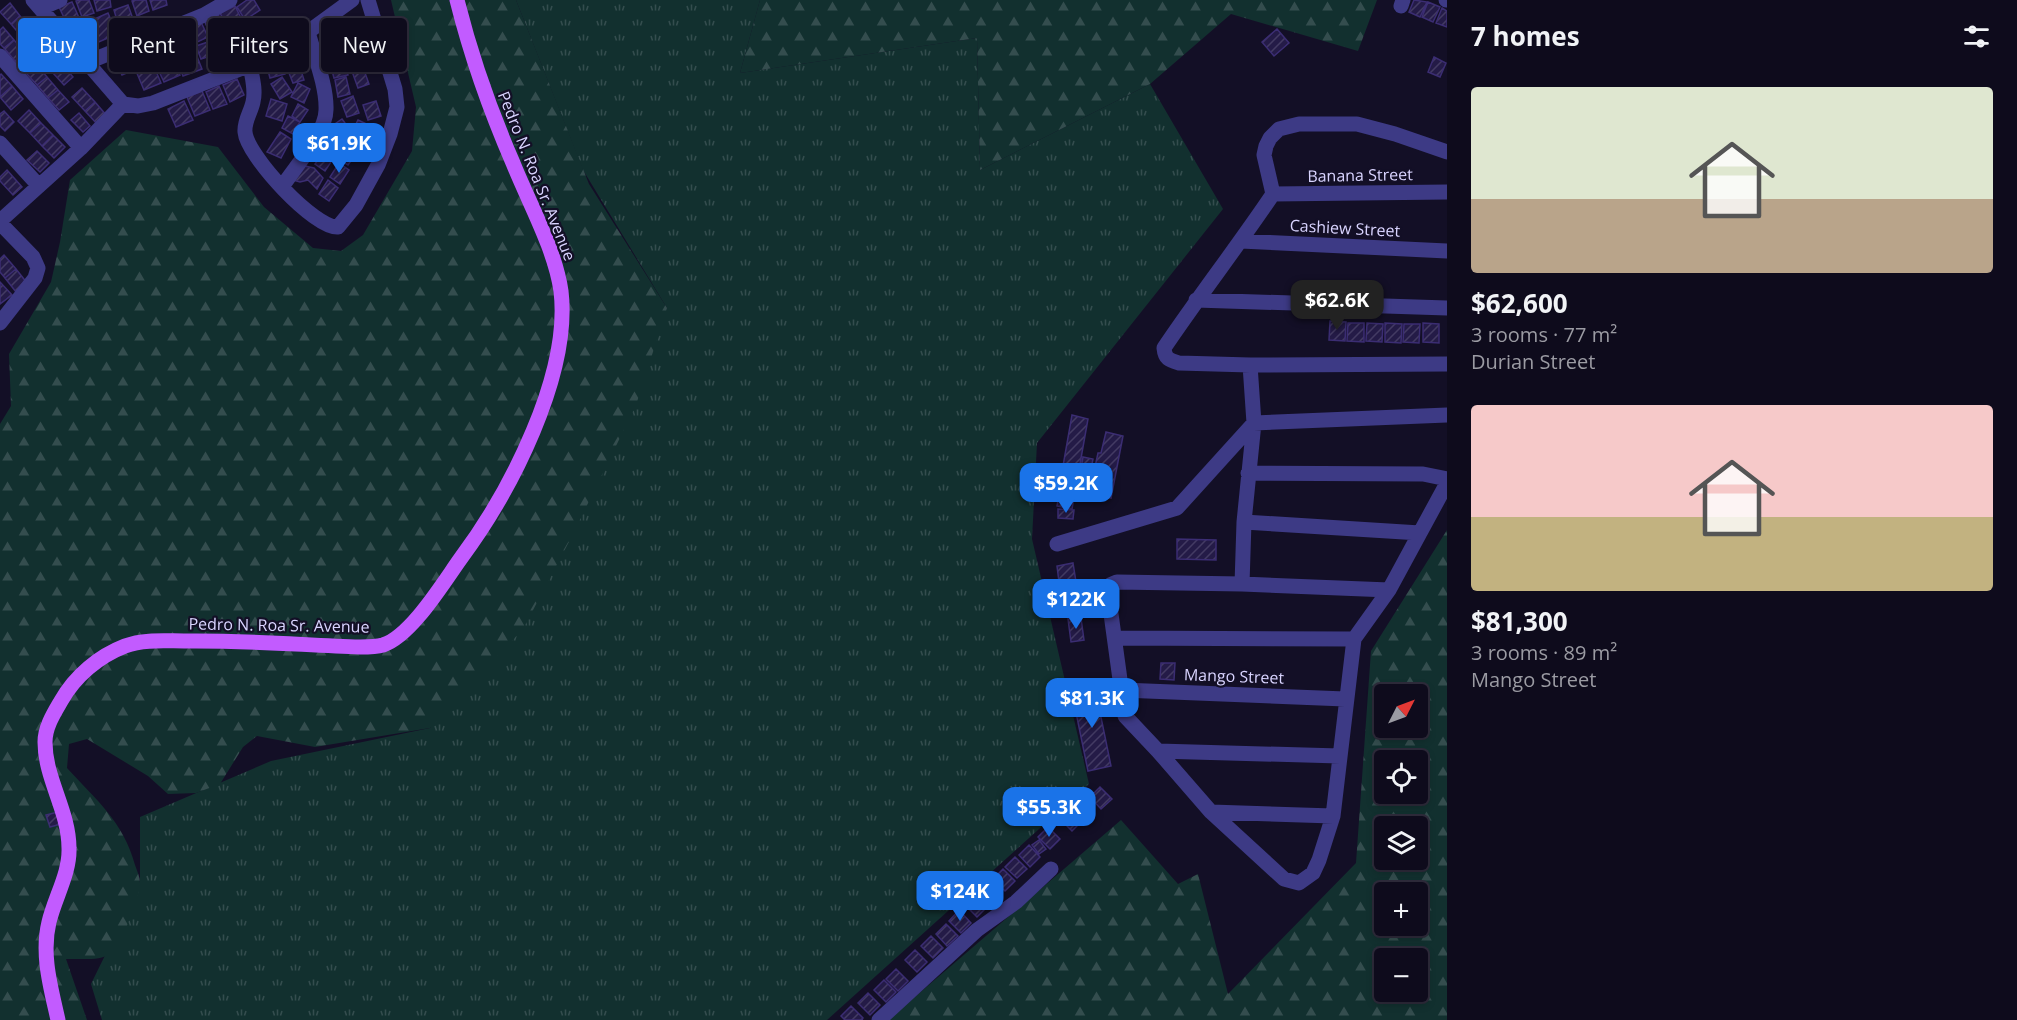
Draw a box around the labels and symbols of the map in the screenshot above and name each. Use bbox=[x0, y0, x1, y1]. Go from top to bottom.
street label: Pedro N. Roa Sr. Avenue bbox=[493, 88, 581, 264]
pin: $61.9K bbox=[290, 123, 388, 174]
street label: Banana Street bbox=[1307, 163, 1413, 187]
street label: Cashiew Street bbox=[1289, 214, 1401, 242]
pin: $62.6K bbox=[1288, 280, 1386, 331]
pin: $59.2K bbox=[1017, 463, 1115, 514]
pin: $122K bbox=[1034, 579, 1118, 630]
street label: Pedro N. Roa Sr. Avenue bbox=[188, 612, 370, 638]
street label: Mango Street bbox=[1184, 663, 1285, 689]
pin: $81.3K bbox=[1043, 678, 1141, 729]
north arrow bbox=[1374, 684, 1428, 738]
pin: $55.3K bbox=[1000, 787, 1098, 838]
pin: $124K bbox=[918, 871, 1002, 922]

